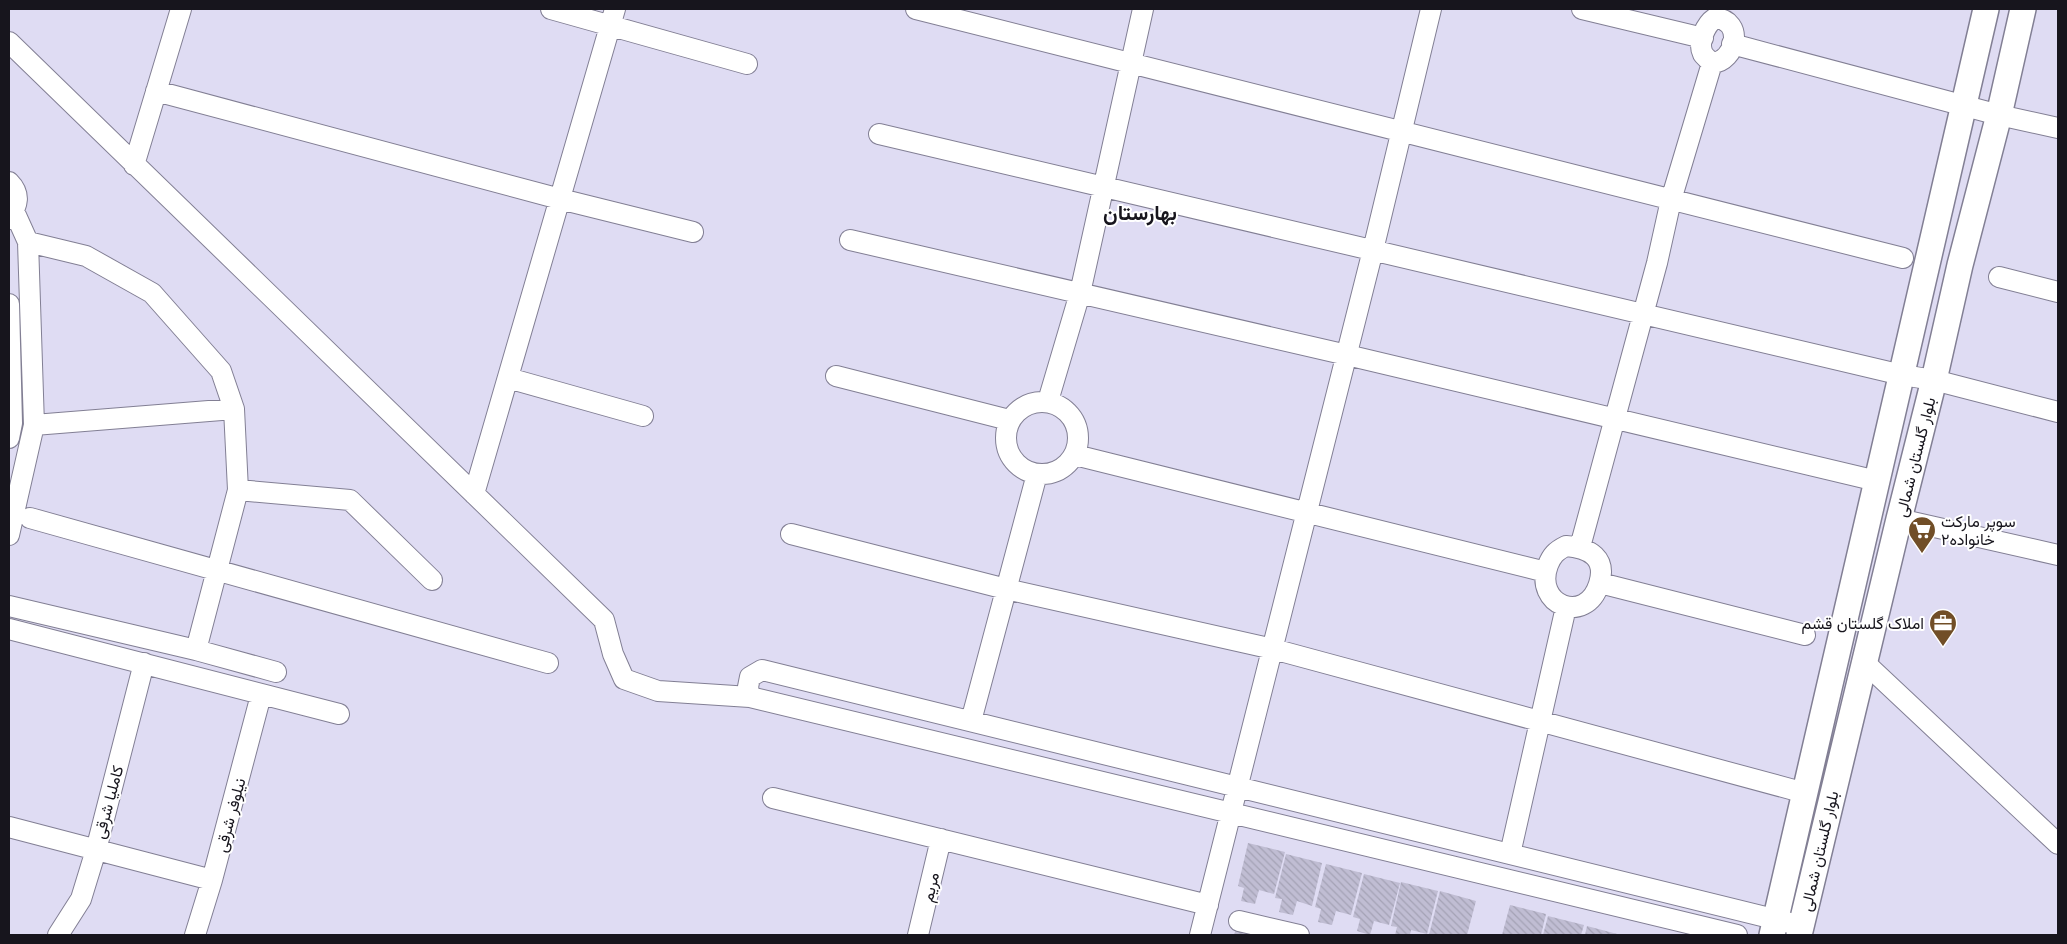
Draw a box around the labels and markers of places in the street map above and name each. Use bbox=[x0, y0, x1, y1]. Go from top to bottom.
place label: سوپر ماركت خانواده٢ bbox=[1941, 513, 2016, 550]
supermarket icon: سوپر ماركت خانواده٢ bbox=[1907, 515, 1937, 554]
office icon: املاک گلستان قشم bbox=[1928, 608, 1958, 647]
place label: املاک گلستان قشم bbox=[1801, 615, 1924, 634]

